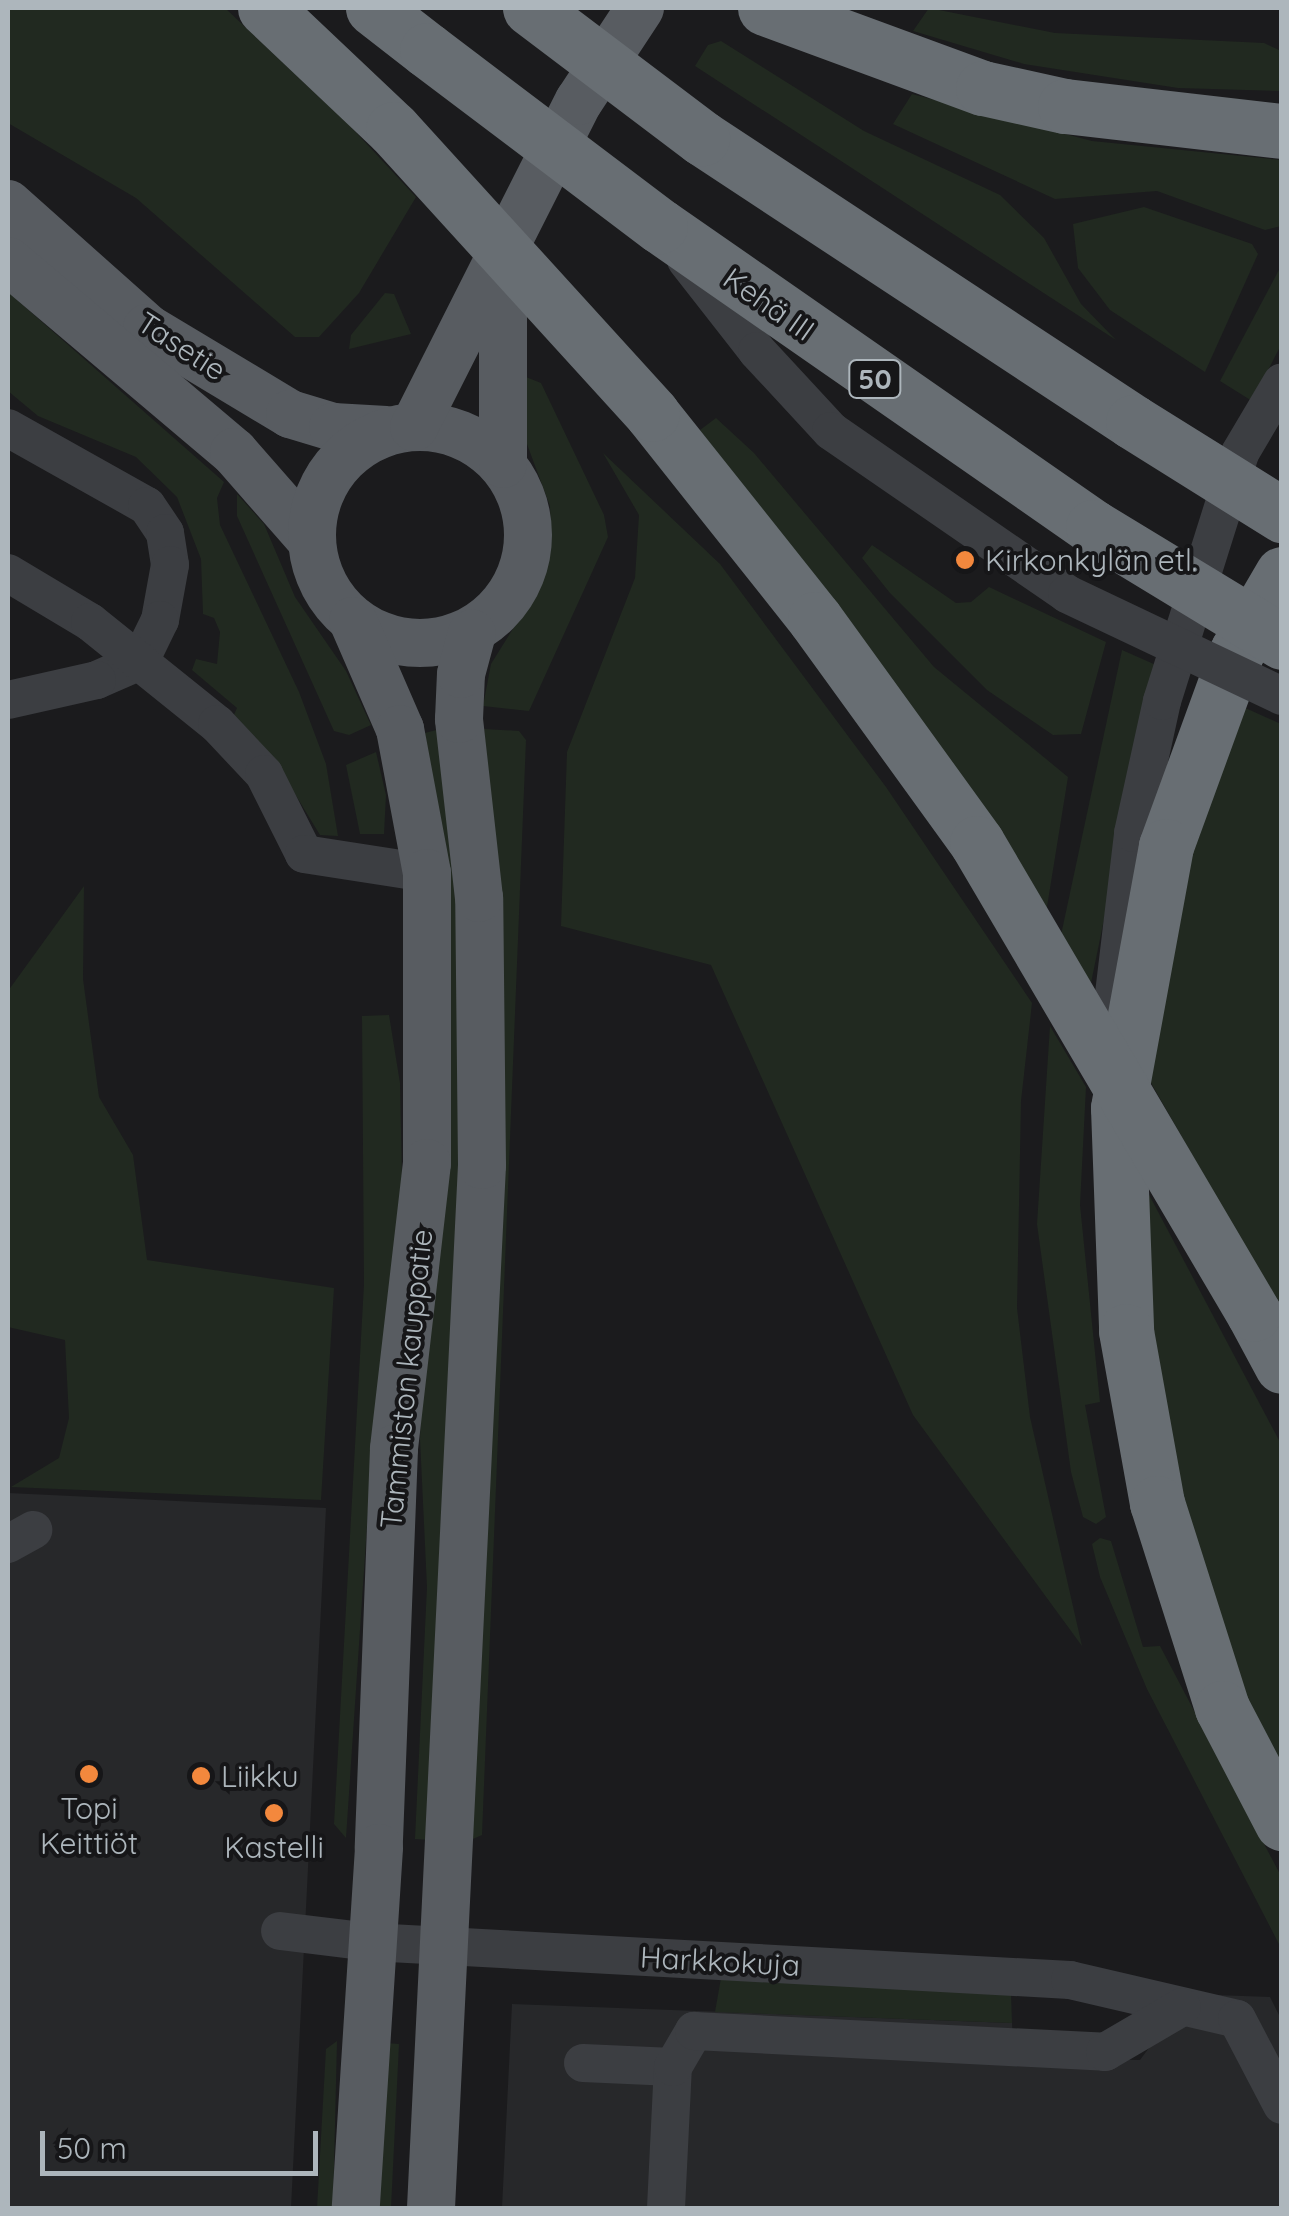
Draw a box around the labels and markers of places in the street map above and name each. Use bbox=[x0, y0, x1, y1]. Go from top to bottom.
place label: Kirkonkylän etl. bbox=[985, 542, 1197, 578]
marker: Kirkonkylän etl. bbox=[954, 549, 976, 571]
place label: Liikku bbox=[221, 1758, 299, 1794]
marker: Topi Keittiöt bbox=[78, 1763, 100, 1785]
marker: Liikku bbox=[190, 1765, 212, 1787]
place label: Topi Keittiöt bbox=[40, 1790, 138, 1860]
marker: Kastelli bbox=[263, 1802, 285, 1824]
place label: Kastelli bbox=[224, 1829, 324, 1865]

